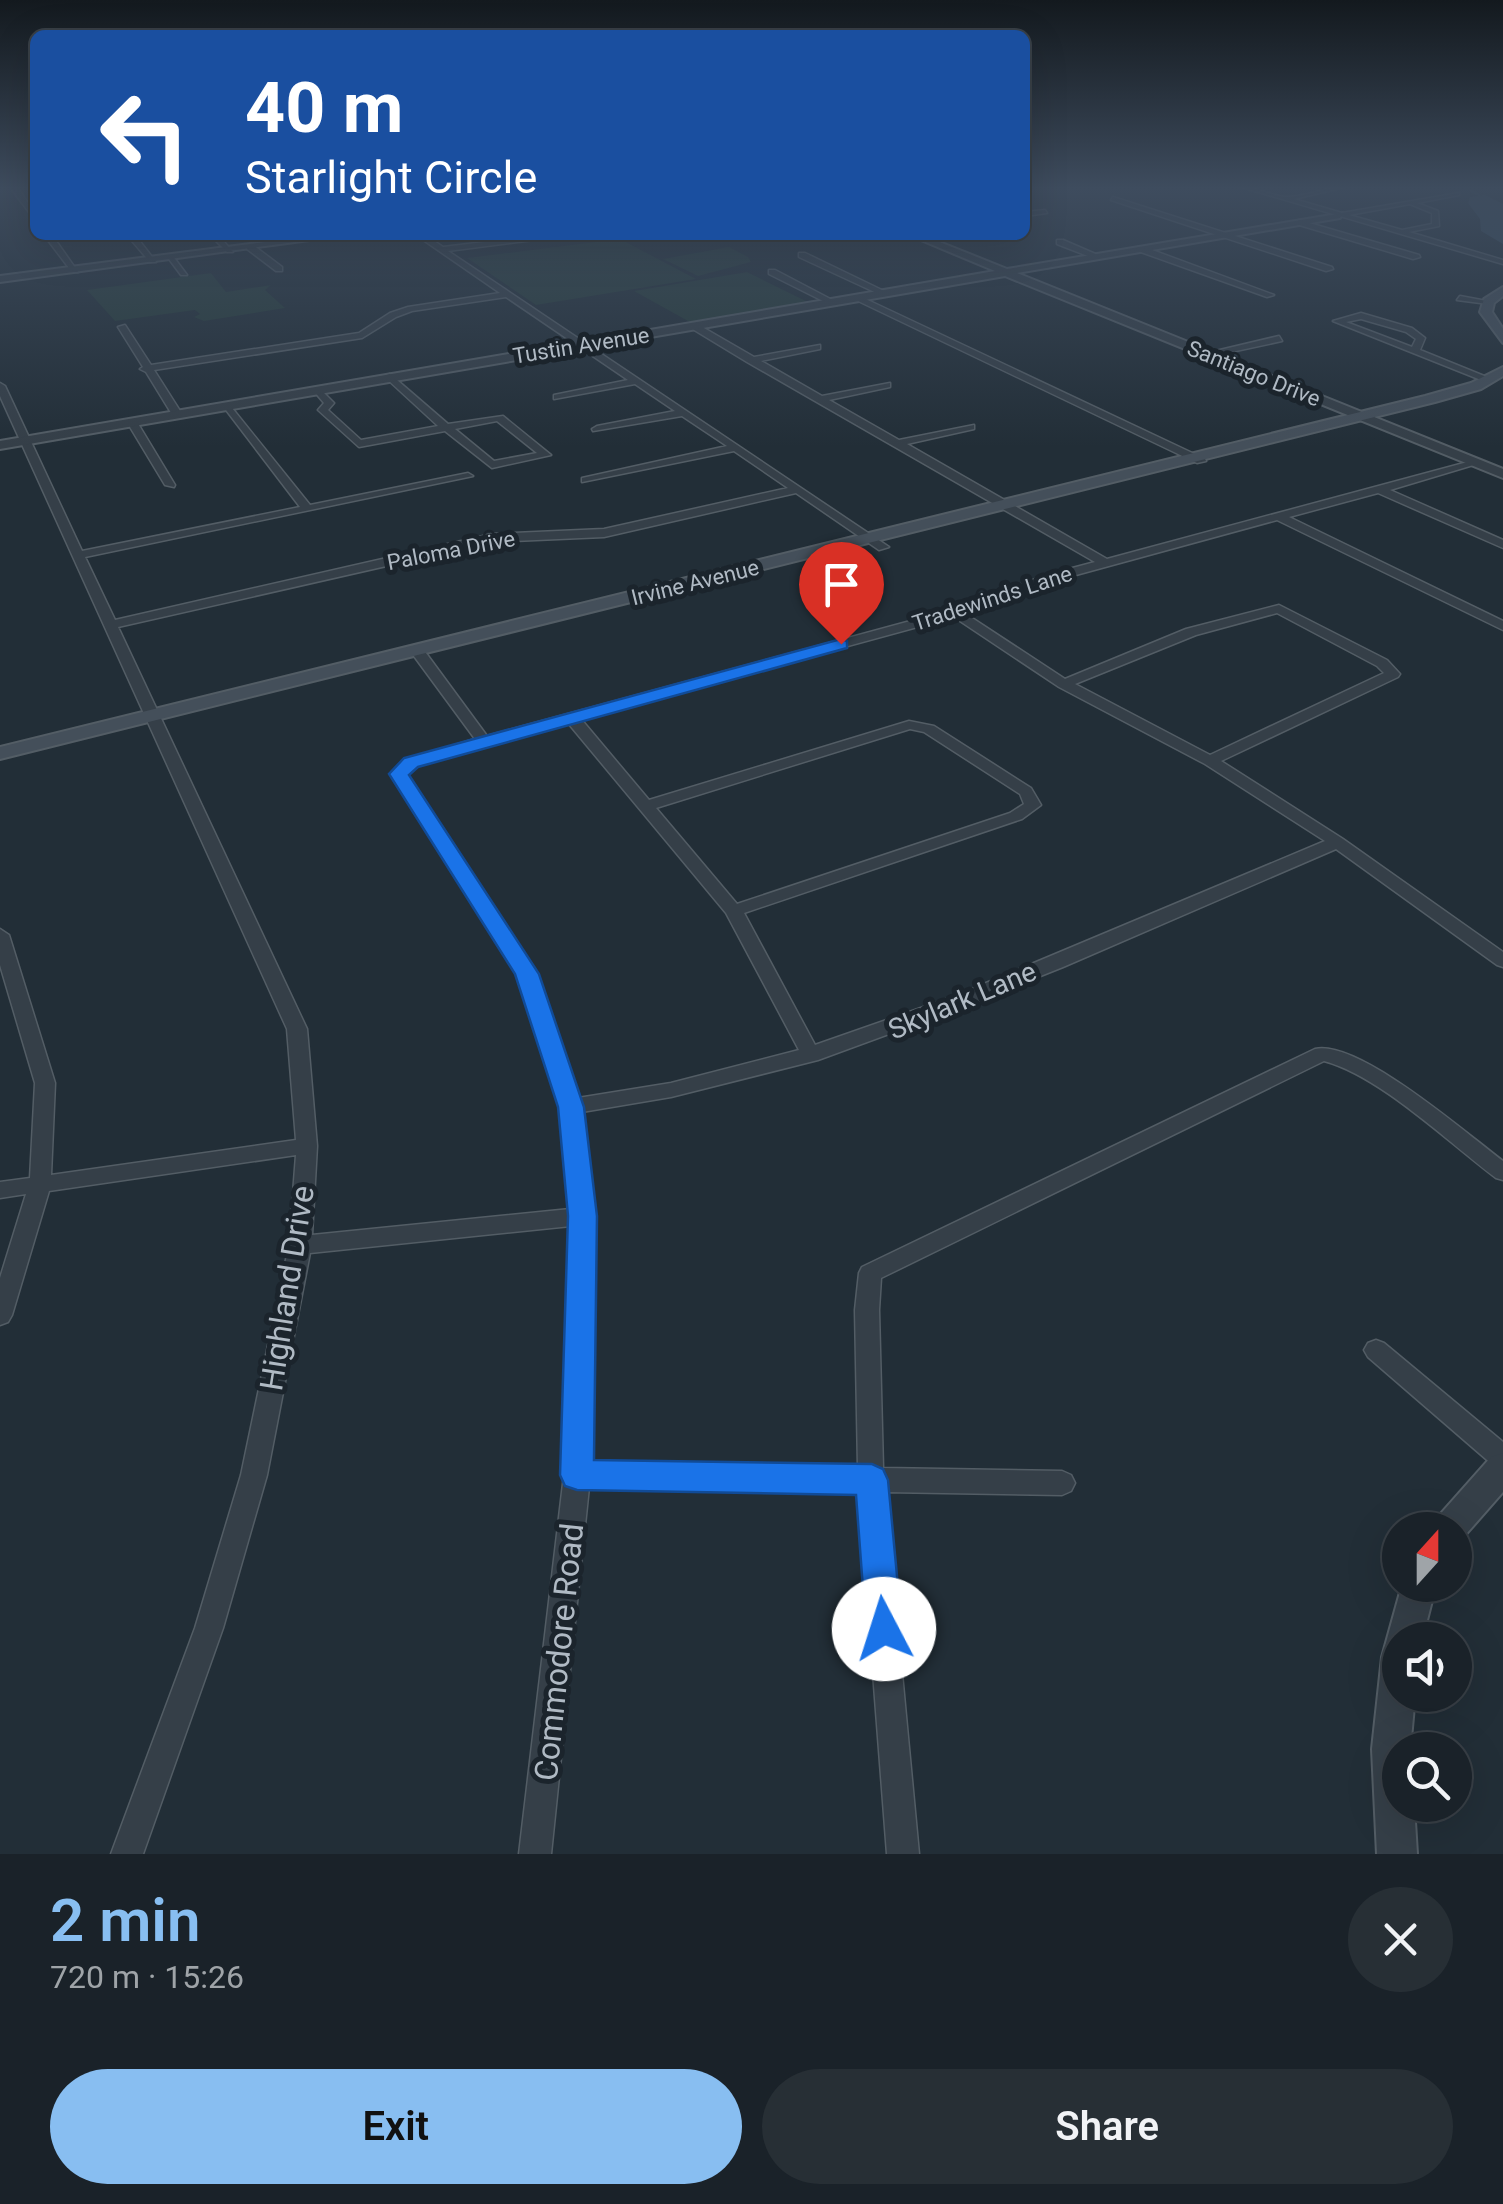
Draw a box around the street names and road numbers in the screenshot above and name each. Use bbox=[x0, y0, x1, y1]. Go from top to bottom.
street label: Tustin Avenue bbox=[511, 322, 651, 369]
street label: Santiago Drive bbox=[1184, 335, 1324, 412]
street label: Paloma Drive bbox=[385, 526, 517, 575]
street label: Irvine Avenue bbox=[629, 555, 762, 610]
street label: Tradewinds Lane bbox=[909, 561, 1075, 636]
street label: Skylark Lane bbox=[883, 955, 1041, 1046]
street label: Highland Drive bbox=[252, 1183, 322, 1393]
street label: Commodore Road bbox=[527, 1521, 591, 1783]

